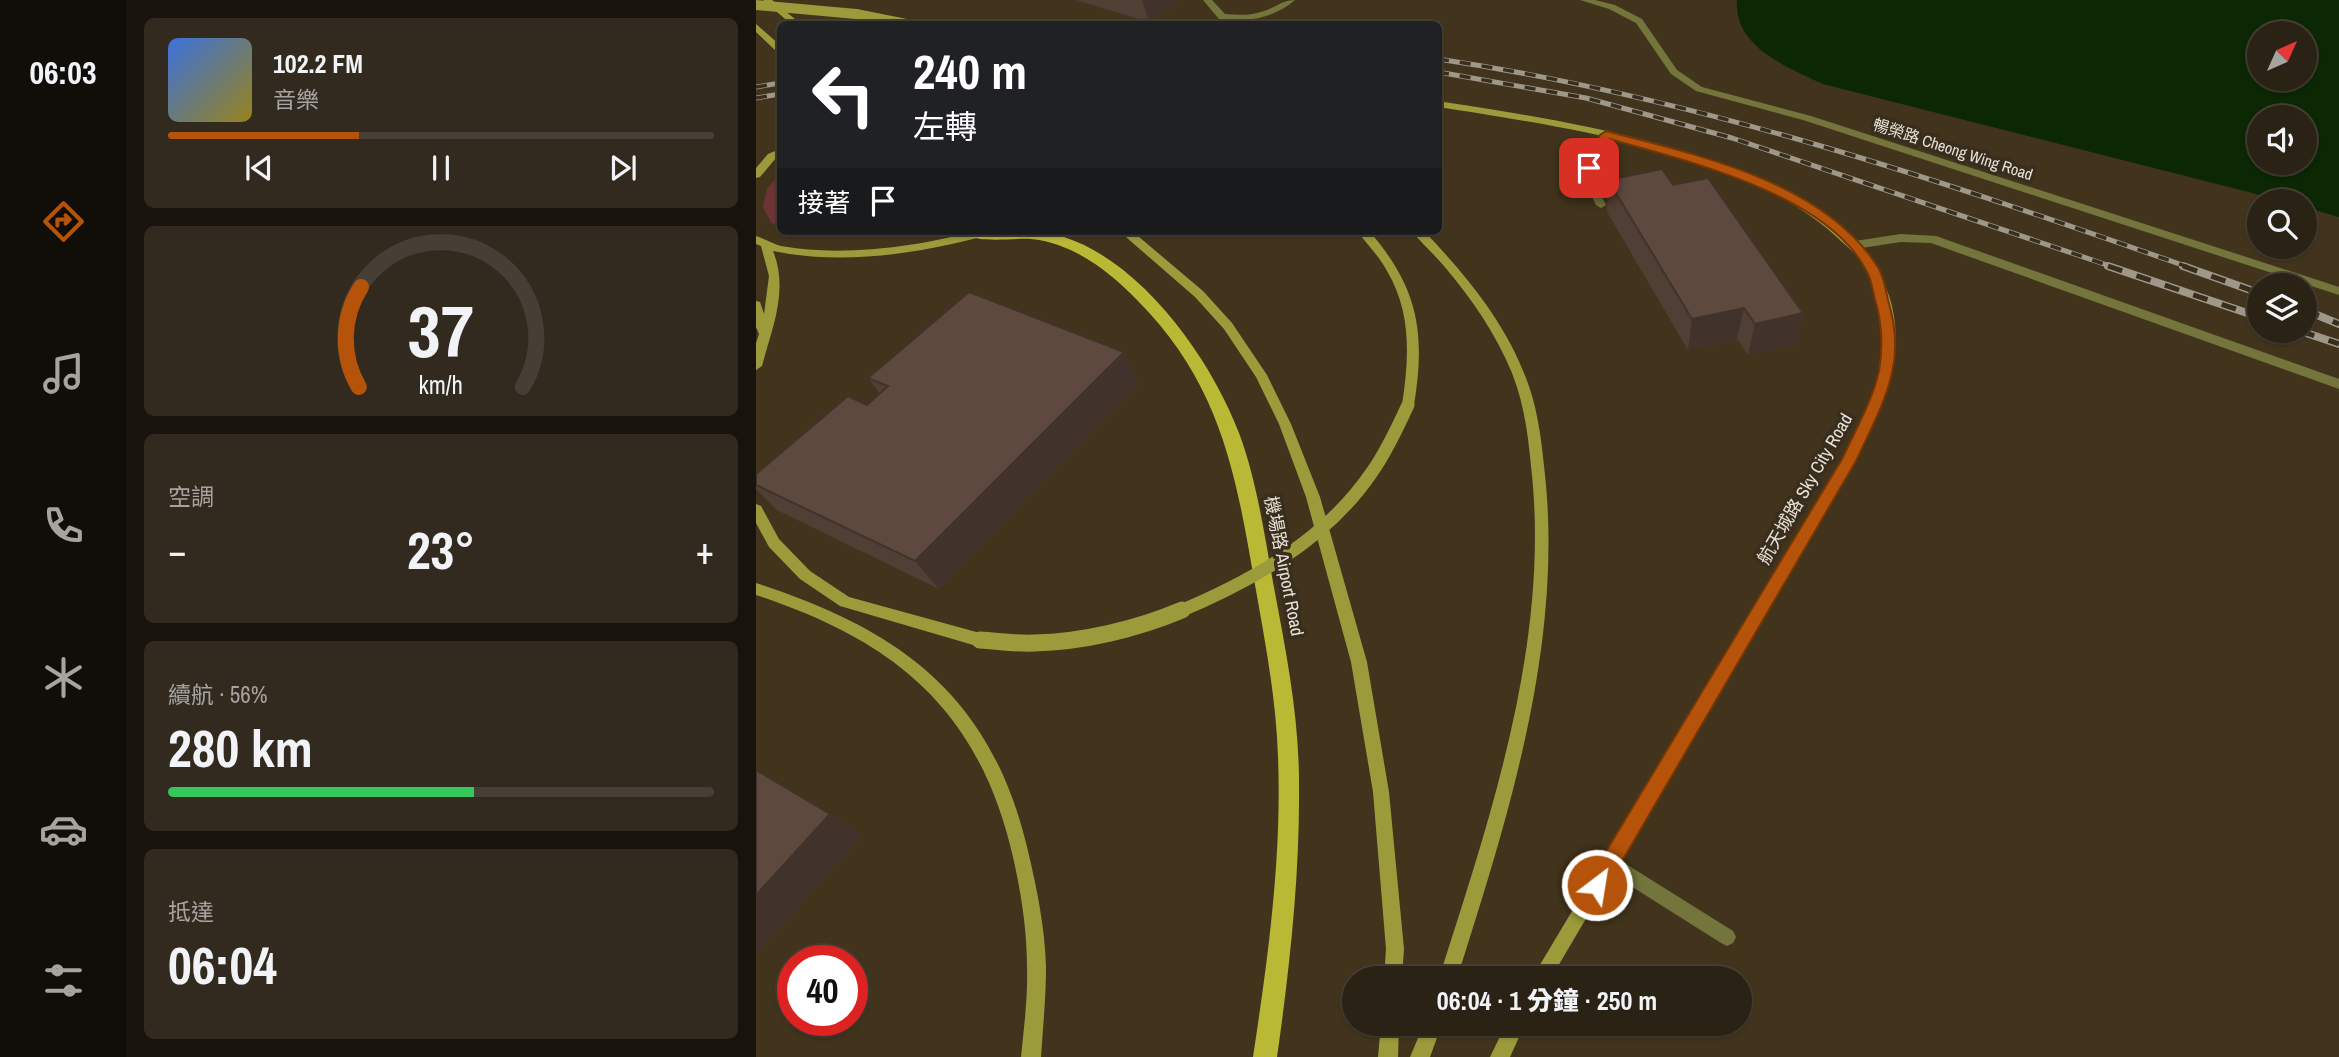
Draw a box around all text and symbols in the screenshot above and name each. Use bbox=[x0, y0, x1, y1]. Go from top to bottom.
north arrow bbox=[2247, 21, 2317, 91]
map controls bbox=[2247, 21, 2317, 343]
text: 240 m bbox=[913, 38, 1027, 104]
text: 102.2 FM bbox=[273, 46, 363, 81]
icon: left bbox=[798, 49, 889, 140]
text: 06:03 bbox=[29, 51, 97, 94]
text: 音樂 bbox=[273, 84, 319, 115]
text: 左轉 bbox=[913, 105, 977, 148]
button: sound bbox=[2247, 105, 2317, 175]
street label: 暢榮路 Cheong Wing Road bbox=[1870, 113, 2036, 185]
pin bbox=[1559, 138, 1619, 198]
icon: previous bbox=[240, 149, 278, 187]
icon: pause bbox=[422, 149, 460, 187]
icon: next bbox=[604, 149, 642, 187]
icon: arrive bbox=[1570, 149, 1608, 187]
icon: arrive bbox=[864, 182, 902, 220]
text: 接著 bbox=[798, 185, 850, 220]
button: search bbox=[2247, 189, 2317, 259]
icon: directions bbox=[39, 197, 88, 246]
button: layers bbox=[2247, 273, 2317, 343]
text: 37 bbox=[408, 282, 474, 380]
icon: music bbox=[39, 349, 88, 398]
text: km/h bbox=[419, 367, 463, 401]
street label: 航天城路 Sky City Road bbox=[1751, 409, 1858, 569]
text: 空調 bbox=[168, 481, 214, 512]
street label: 機場路 Airport Road bbox=[1259, 494, 1310, 638]
icon: phone bbox=[39, 501, 88, 550]
text: 23° bbox=[407, 515, 475, 585]
text: − bbox=[168, 525, 186, 576]
text: + bbox=[696, 525, 714, 576]
icon: climate bbox=[39, 653, 88, 702]
text: 續航 · 56% bbox=[168, 679, 267, 710]
text: 280 km bbox=[168, 713, 313, 783]
icon: car bbox=[39, 805, 88, 854]
position arrow bbox=[1560, 848, 1634, 922]
text: 抵達 bbox=[168, 896, 214, 927]
text: 06:04 bbox=[168, 930, 277, 1000]
speed limit sign: 40 bbox=[777, 945, 868, 1036]
icon: filters bbox=[39, 956, 88, 1005]
text: 06:04 · 1 分鐘 · 250 m bbox=[1437, 983, 1657, 1018]

